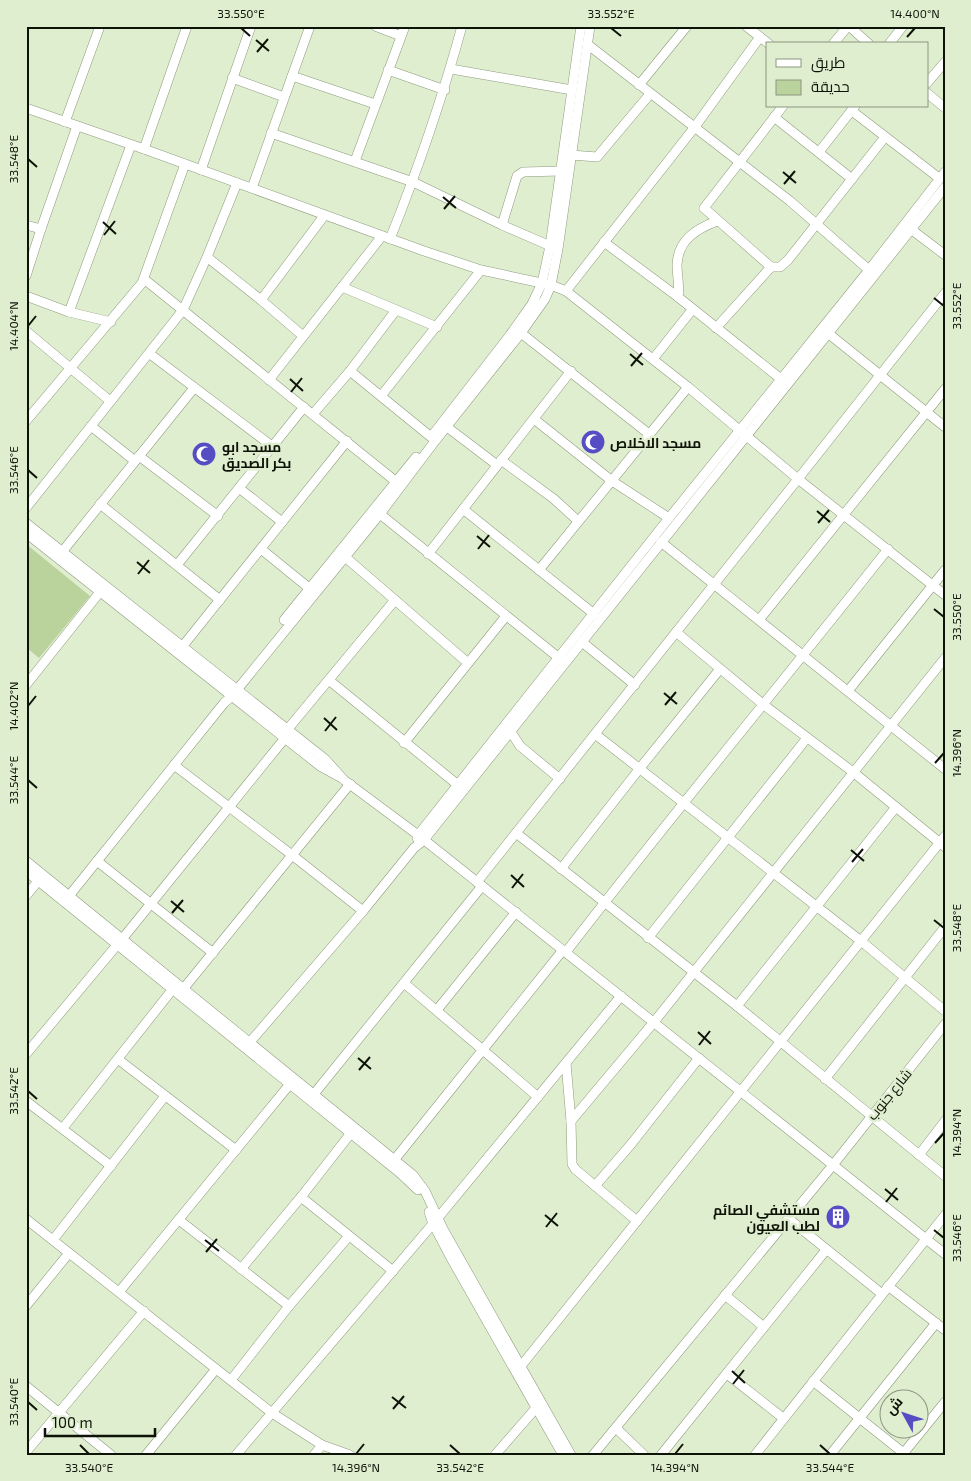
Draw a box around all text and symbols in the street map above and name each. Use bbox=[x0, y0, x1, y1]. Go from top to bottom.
text: 33.550°E bbox=[217, 6, 265, 20]
text: 33.552°E bbox=[588, 6, 635, 20]
text: 14.400°N bbox=[890, 6, 940, 20]
legend bbox=[766, 42, 928, 108]
text: طريق bbox=[811, 53, 845, 73]
text: حديقة bbox=[811, 77, 850, 95]
text: 33.548°E bbox=[6, 135, 20, 183]
text: 33.552°E bbox=[949, 282, 963, 329]
text: 14.404°N bbox=[6, 301, 20, 351]
mosque icon: مسجد الاخلاص bbox=[580, 429, 606, 455]
place label: مسجد الاخلاص bbox=[610, 434, 701, 452]
place label: مسجد ابو بكر الصديق bbox=[222, 438, 291, 472]
mosque icon: مسجد ابو بكر الصديق bbox=[191, 441, 217, 467]
text: 33.546°E bbox=[6, 446, 20, 494]
text: 33.550°E bbox=[949, 593, 963, 641]
text: 14.402°N bbox=[6, 682, 20, 730]
text: 14.396°N bbox=[949, 729, 963, 777]
text: 33.544°E bbox=[6, 756, 20, 804]
text: 33.548°E bbox=[949, 904, 963, 952]
street label: شارع جنوب bbox=[863, 1065, 916, 1124]
text: 33.542°E bbox=[6, 1067, 20, 1115]
text: 14.394°N bbox=[949, 1109, 963, 1157]
place label: مستشفي الصائم لطب العيون bbox=[713, 1201, 820, 1235]
building icon: مستشفي الصائم لطب العيون bbox=[825, 1204, 851, 1230]
text: 33.546°E bbox=[949, 1214, 963, 1262]
text: 33.540°E bbox=[6, 1378, 20, 1426]
north arrow bbox=[878, 1388, 928, 1438]
text: ش bbox=[881, 1393, 907, 1418]
scale bar bbox=[45, 1406, 155, 1438]
text: 100 m bbox=[52, 1413, 93, 1431]
text: 33.540°E bbox=[65, 1460, 113, 1474]
text: 14.396°N bbox=[332, 1460, 380, 1474]
text: 33.542°E bbox=[436, 1460, 484, 1474]
text: 14.394°N bbox=[651, 1460, 699, 1474]
text: 33.544°E bbox=[806, 1460, 854, 1474]

